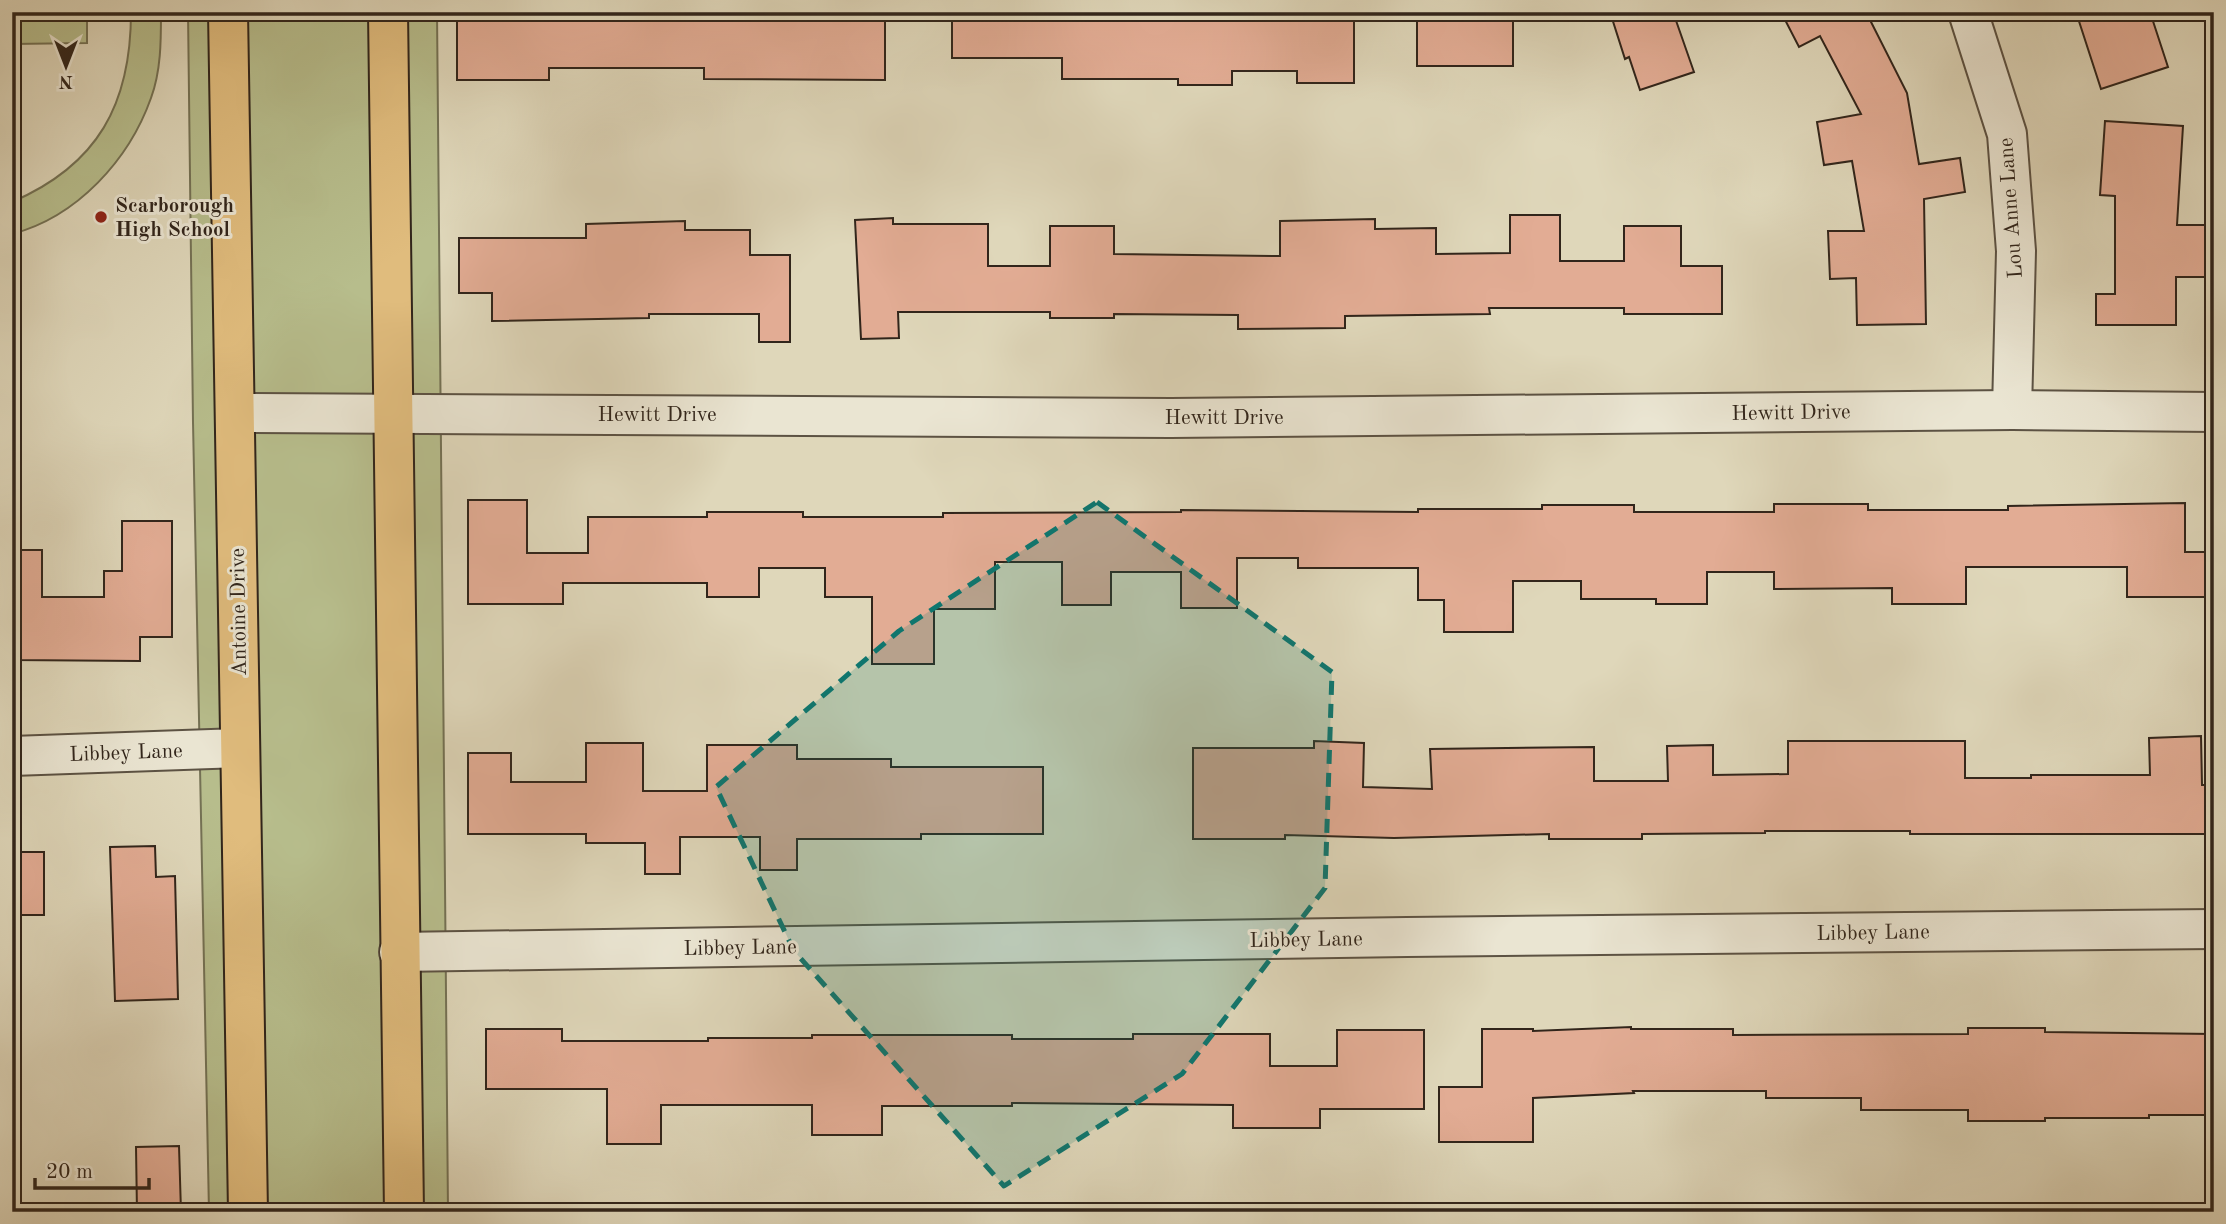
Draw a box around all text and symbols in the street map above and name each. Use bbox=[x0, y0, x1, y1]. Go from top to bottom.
north arrow bbox=[32, 32, 102, 102]
text: N bbox=[58, 71, 73, 90]
street label: Lou Anne Lane bbox=[1996, 137, 2027, 279]
place label: Scarborough High School bbox=[115, 196, 234, 241]
marker: Scarborough High School bbox=[93, 209, 109, 225]
street label: Hewitt Drive bbox=[1731, 402, 1851, 425]
street label: Hewitt Drive bbox=[597, 405, 717, 426]
street label: Hewitt Drive bbox=[1164, 408, 1284, 429]
street label: Antoine Drive bbox=[228, 548, 251, 676]
street label: Libbey Lane bbox=[69, 741, 183, 766]
street label: Libbey Lane bbox=[1816, 922, 1930, 945]
street label: Libbey Lane bbox=[1249, 929, 1363, 952]
street label: Libbey Lane bbox=[683, 937, 797, 960]
scale bar bbox=[35, 1147, 149, 1191]
text: 20 m bbox=[46, 1162, 93, 1183]

